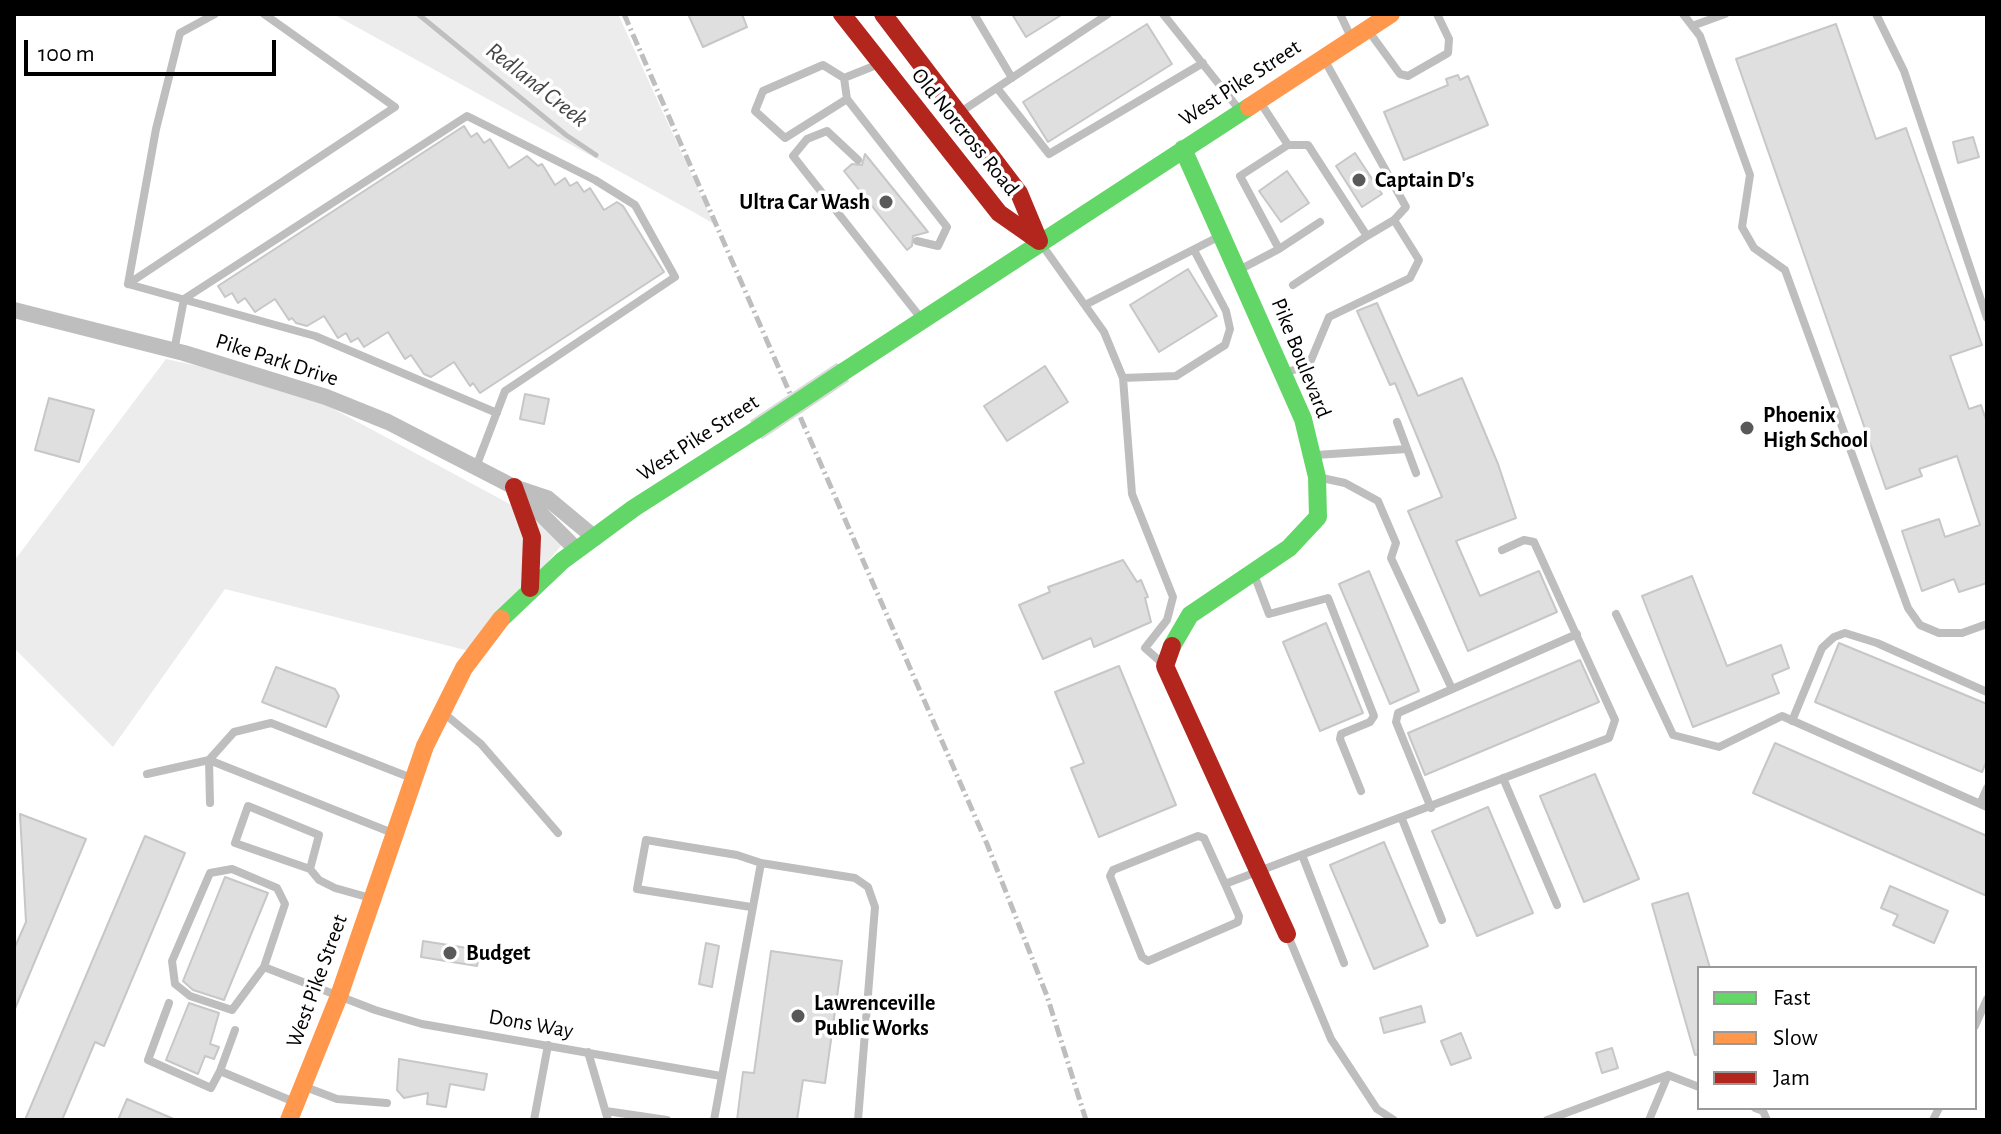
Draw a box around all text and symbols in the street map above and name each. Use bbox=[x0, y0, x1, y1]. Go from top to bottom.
scale bar bbox=[28, 24, 280, 74]
street label: West Pike Street bbox=[1174, 34, 1306, 132]
water label: Redland Creek bbox=[480, 36, 594, 134]
text: 100 m bbox=[38, 42, 95, 66]
street label: Old Norcross Road bbox=[905, 63, 1025, 201]
place label: Captain D's bbox=[1375, 167, 1474, 193]
marker: Captain D's bbox=[1350, 171, 1368, 189]
place label: Ultra Car Wash bbox=[739, 189, 870, 215]
marker: Ultra Car Wash bbox=[877, 193, 895, 211]
street label: Pike Boulevard bbox=[1265, 294, 1337, 422]
street label: Pike Park Drive bbox=[212, 328, 342, 392]
street label: West Pike Street bbox=[632, 389, 764, 487]
place label: Phoenix High School bbox=[1763, 402, 1868, 454]
marker: Phoenix High School bbox=[1738, 419, 1756, 437]
street label: West Pike Street bbox=[281, 911, 353, 1051]
place label: Budget bbox=[466, 940, 531, 966]
marker: Budget bbox=[441, 944, 459, 962]
legend bbox=[1697, 966, 1977, 1110]
text: Fast bbox=[1773, 986, 1810, 1010]
place label: Lawrenceville Public Works bbox=[814, 990, 935, 1042]
street label: Dons Way bbox=[487, 1004, 575, 1044]
marker: Lawrenceville Public Works bbox=[789, 1007, 807, 1025]
text: Slow bbox=[1773, 1026, 1818, 1050]
text: Jam bbox=[1773, 1066, 1810, 1090]

